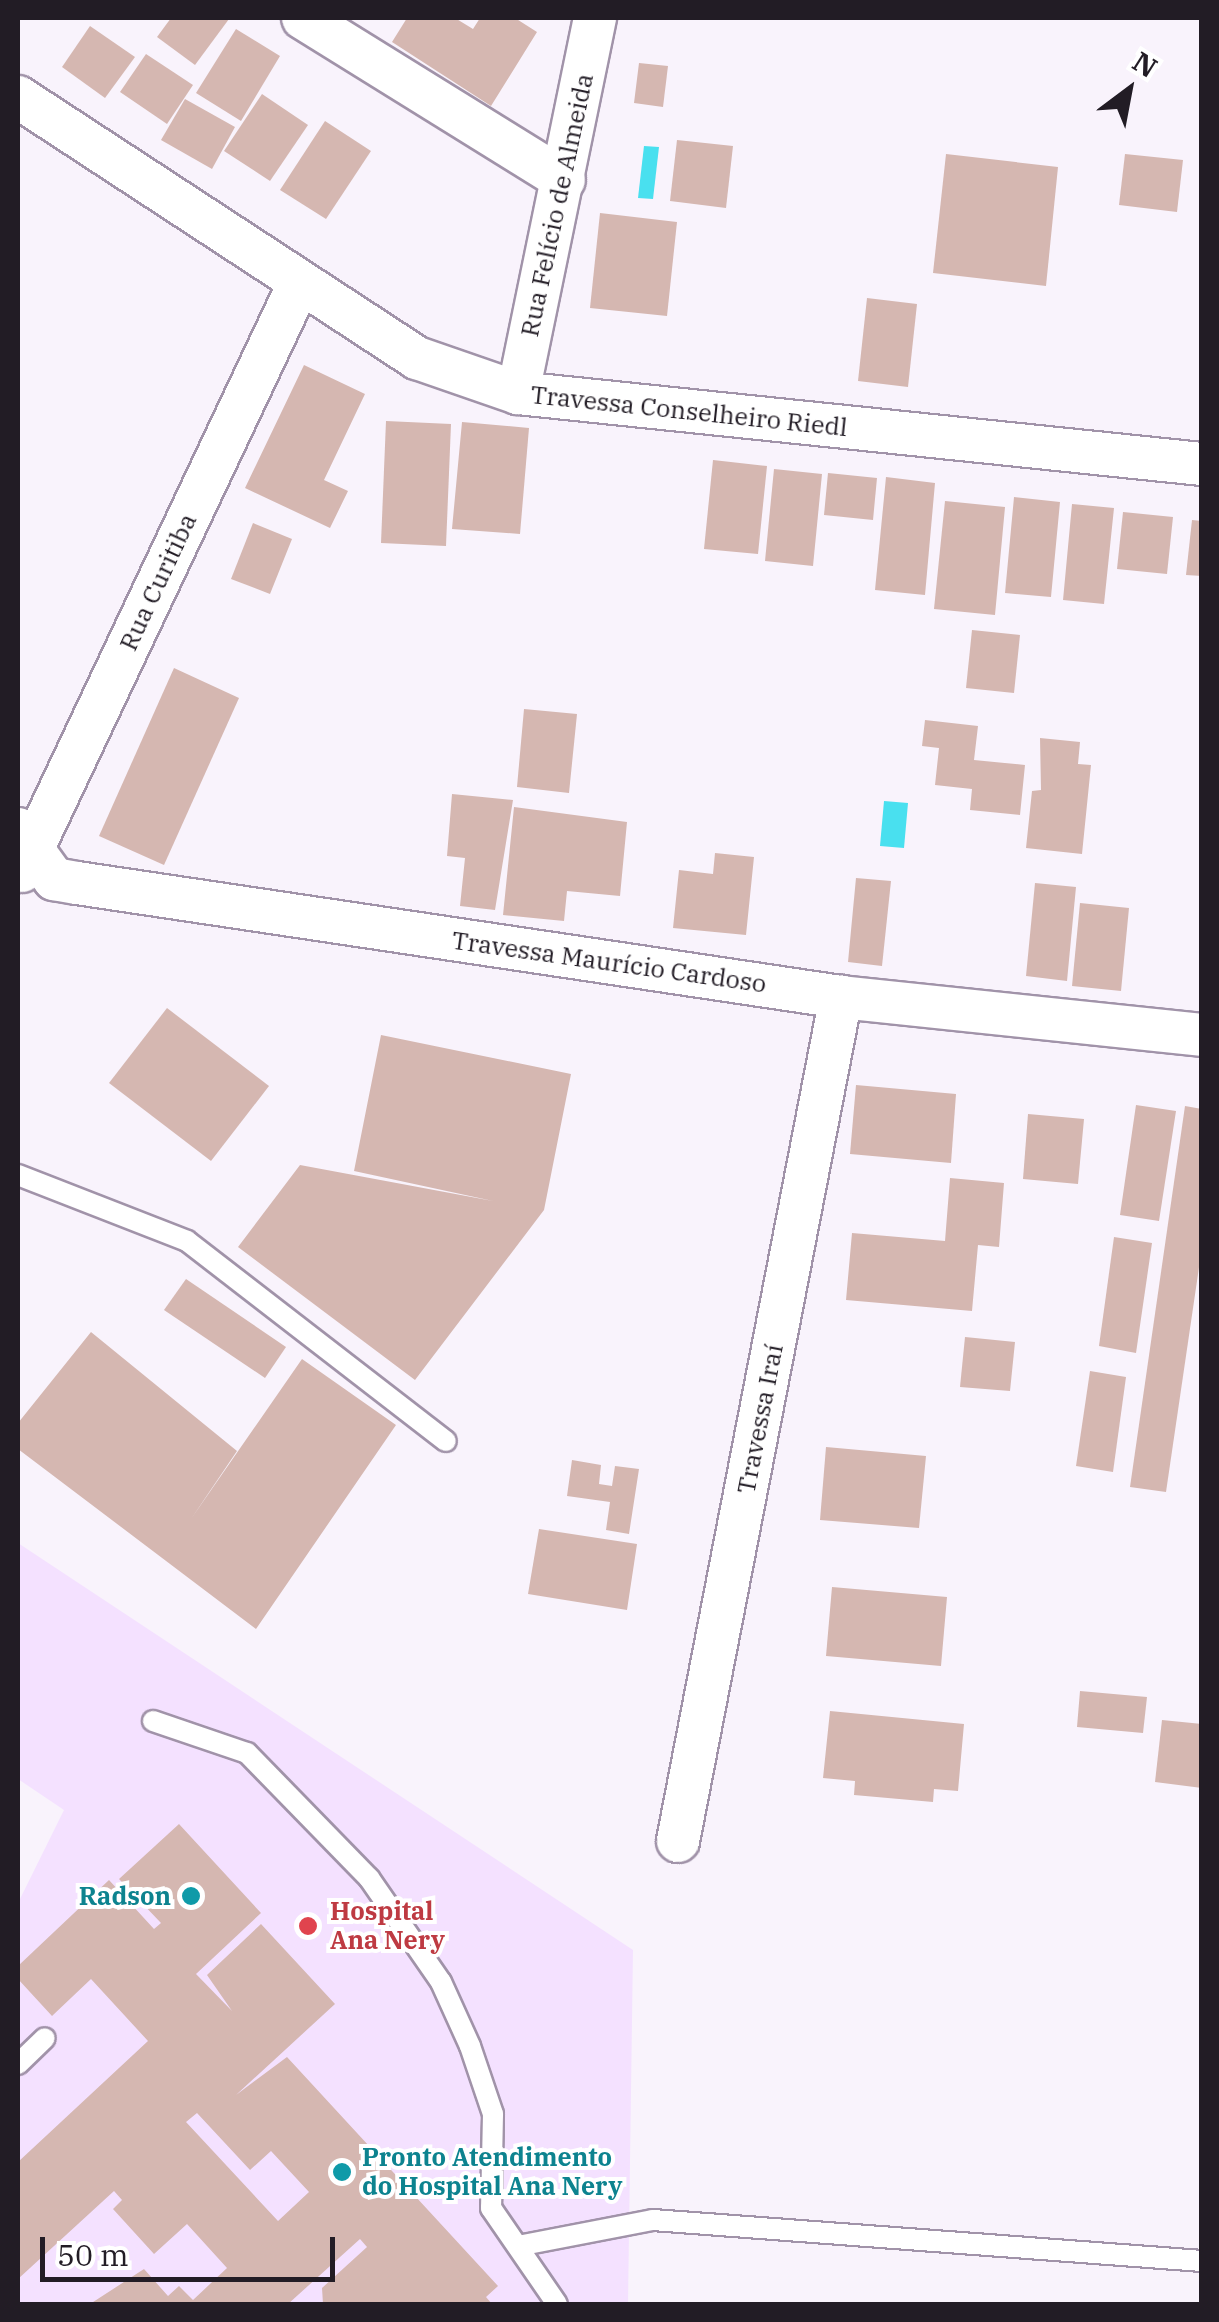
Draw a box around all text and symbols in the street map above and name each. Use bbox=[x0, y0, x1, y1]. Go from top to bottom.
north arrow bbox=[1079, 40, 1179, 140]
text: N bbox=[1126, 43, 1164, 86]
street label: Rua Felício de Almeida bbox=[514, 71, 600, 339]
street label: Travessa Conselheiro Riedl bbox=[529, 379, 849, 443]
street label: Rua Curitiba bbox=[113, 509, 203, 655]
street label: Travessa Maurício Cardoso bbox=[450, 925, 768, 999]
street label: Travessa Iraí bbox=[731, 1342, 789, 1496]
place label: Radson bbox=[79, 1881, 171, 1911]
marker: Radson bbox=[180, 1885, 202, 1907]
place label: Hospital Ana Nery bbox=[330, 1897, 445, 1956]
marker: Hospital Ana Nery bbox=[295, 1913, 321, 1939]
place label: Pronto Atendimento do Hospital Ana Nery bbox=[362, 2143, 622, 2202]
marker: Pronto Atendimento do Hospital Ana Nery bbox=[331, 2161, 353, 2183]
scale bar bbox=[45, 2217, 340, 2279]
text: 50 m bbox=[57, 2235, 129, 2274]

